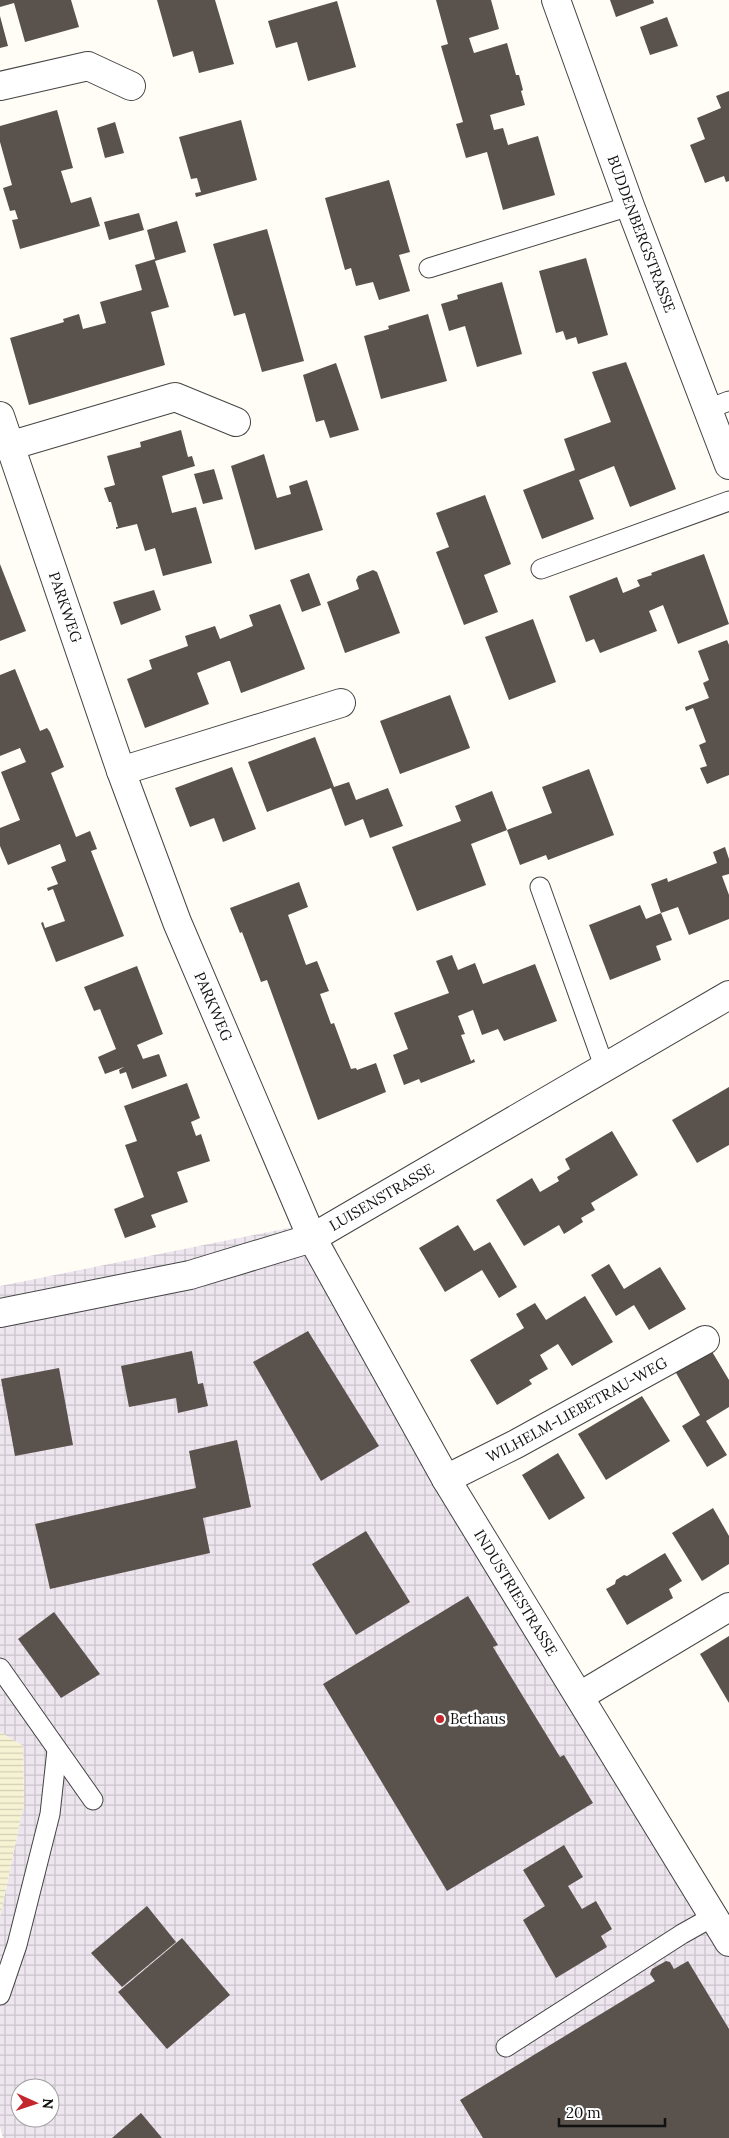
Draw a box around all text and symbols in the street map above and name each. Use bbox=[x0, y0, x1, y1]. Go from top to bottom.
street label: BUDDENBERGSTRASSE bbox=[604, 152, 680, 315]
street label: PARKWEG bbox=[45, 569, 87, 645]
street label: PARKWEG bbox=[190, 969, 237, 1044]
street label: LUISENSTRASSE bbox=[326, 1159, 437, 1235]
street label: WILHELM-LIEBETRAU-WEG bbox=[483, 1352, 671, 1466]
street label: INDUSTRIESTRASSE bbox=[470, 1526, 562, 1659]
place label: Bethaus bbox=[450, 1709, 506, 1728]
marker: Bethaus bbox=[434, 1713, 446, 1725]
north arrow bbox=[10, 2078, 60, 2128]
scale bar bbox=[559, 2096, 665, 2128]
text: N bbox=[39, 2098, 57, 2110]
text: 20 m bbox=[566, 2103, 601, 2122]

